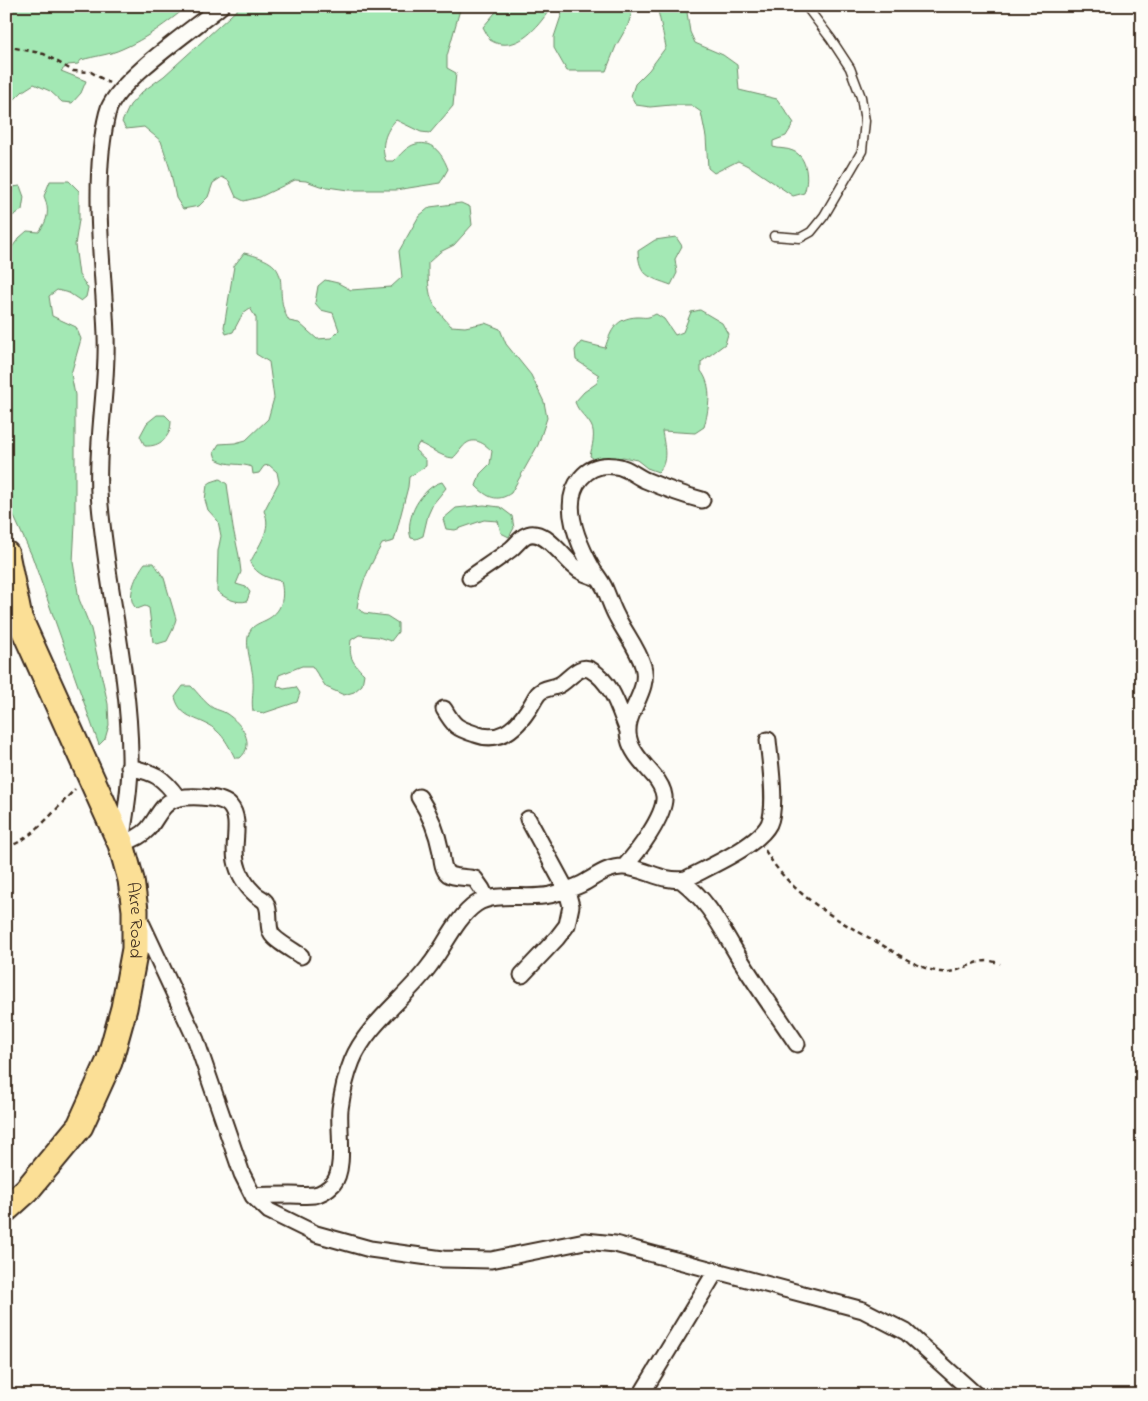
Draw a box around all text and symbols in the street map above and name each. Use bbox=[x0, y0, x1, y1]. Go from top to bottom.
street label: Akre Road bbox=[118, 880, 148, 961]

